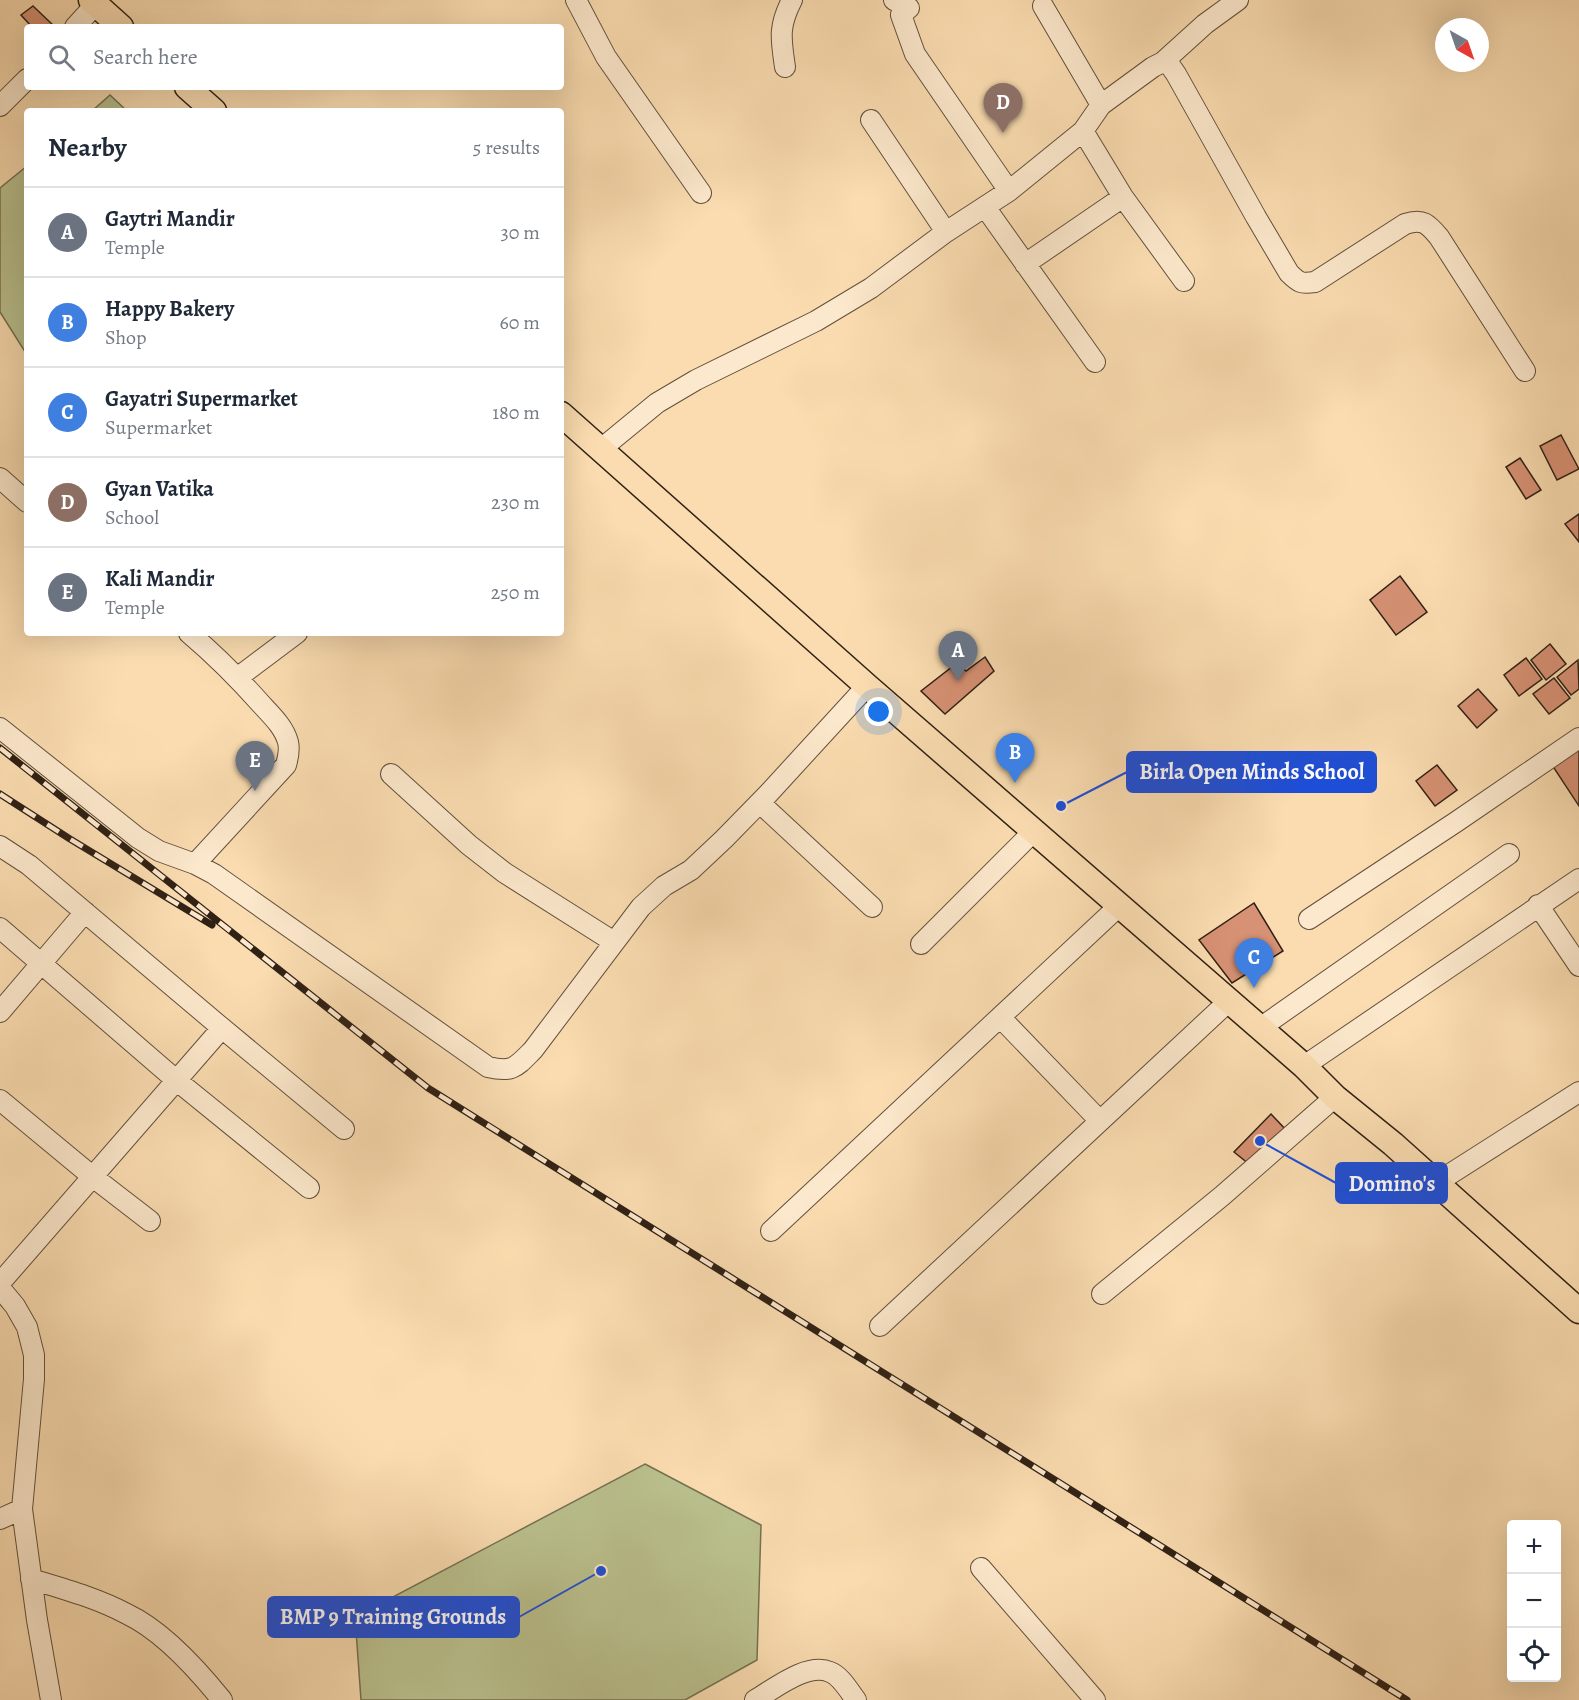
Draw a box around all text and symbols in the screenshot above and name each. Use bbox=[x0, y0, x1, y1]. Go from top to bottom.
north arrow bbox=[1435, 18, 1489, 72]
search box bbox=[24, 24, 564, 90]
icon: search bbox=[45, 41, 78, 74]
text: Search here bbox=[93, 42, 198, 72]
pin: D bbox=[984, 84, 1022, 133]
text: Nearby bbox=[48, 130, 127, 165]
text: 5 results bbox=[473, 134, 540, 161]
text: Gaytri Mandir bbox=[105, 204, 235, 234]
text: A bbox=[61, 219, 74, 246]
text: 30 m bbox=[500, 219, 540, 246]
text: Temple bbox=[105, 234, 165, 261]
text: Happy Bakery bbox=[105, 294, 234, 324]
text: B bbox=[61, 309, 74, 336]
text: 60 m bbox=[500, 309, 540, 336]
text: Shop bbox=[105, 324, 147, 351]
text: Gayatri Supermarket bbox=[105, 384, 298, 414]
text: C bbox=[61, 399, 74, 426]
text: 180 m bbox=[492, 399, 540, 426]
text: Supermarket bbox=[105, 414, 212, 441]
text: Gyan Vatika bbox=[105, 474, 214, 504]
text: D bbox=[61, 489, 74, 516]
text: 230 m bbox=[491, 489, 540, 516]
text: School bbox=[105, 504, 159, 531]
text: Kali Mandir bbox=[105, 564, 214, 594]
text: E bbox=[62, 579, 73, 606]
text: 250 m bbox=[491, 579, 540, 606]
text: Temple bbox=[105, 594, 165, 621]
pin: A bbox=[938, 632, 978, 681]
your location bbox=[864, 697, 893, 726]
pin: B bbox=[996, 734, 1034, 783]
pin: E bbox=[236, 742, 274, 791]
callout: Birla Open Minds School bbox=[1127, 752, 1376, 792]
text: Birla Open Minds School bbox=[1139, 757, 1365, 787]
pin: C bbox=[1234, 938, 1274, 988]
callout: Domino's bbox=[1336, 1163, 1447, 1203]
text: Domino's bbox=[1348, 1169, 1436, 1199]
map controls bbox=[1507, 1520, 1561, 1682]
button: + bbox=[1507, 1520, 1561, 1574]
button: − bbox=[1507, 1574, 1561, 1628]
callout: BMP 9 Training Grounds bbox=[268, 1597, 519, 1637]
text: BMP 9 Training Grounds bbox=[280, 1602, 506, 1632]
button: locate bbox=[1507, 1628, 1561, 1682]

